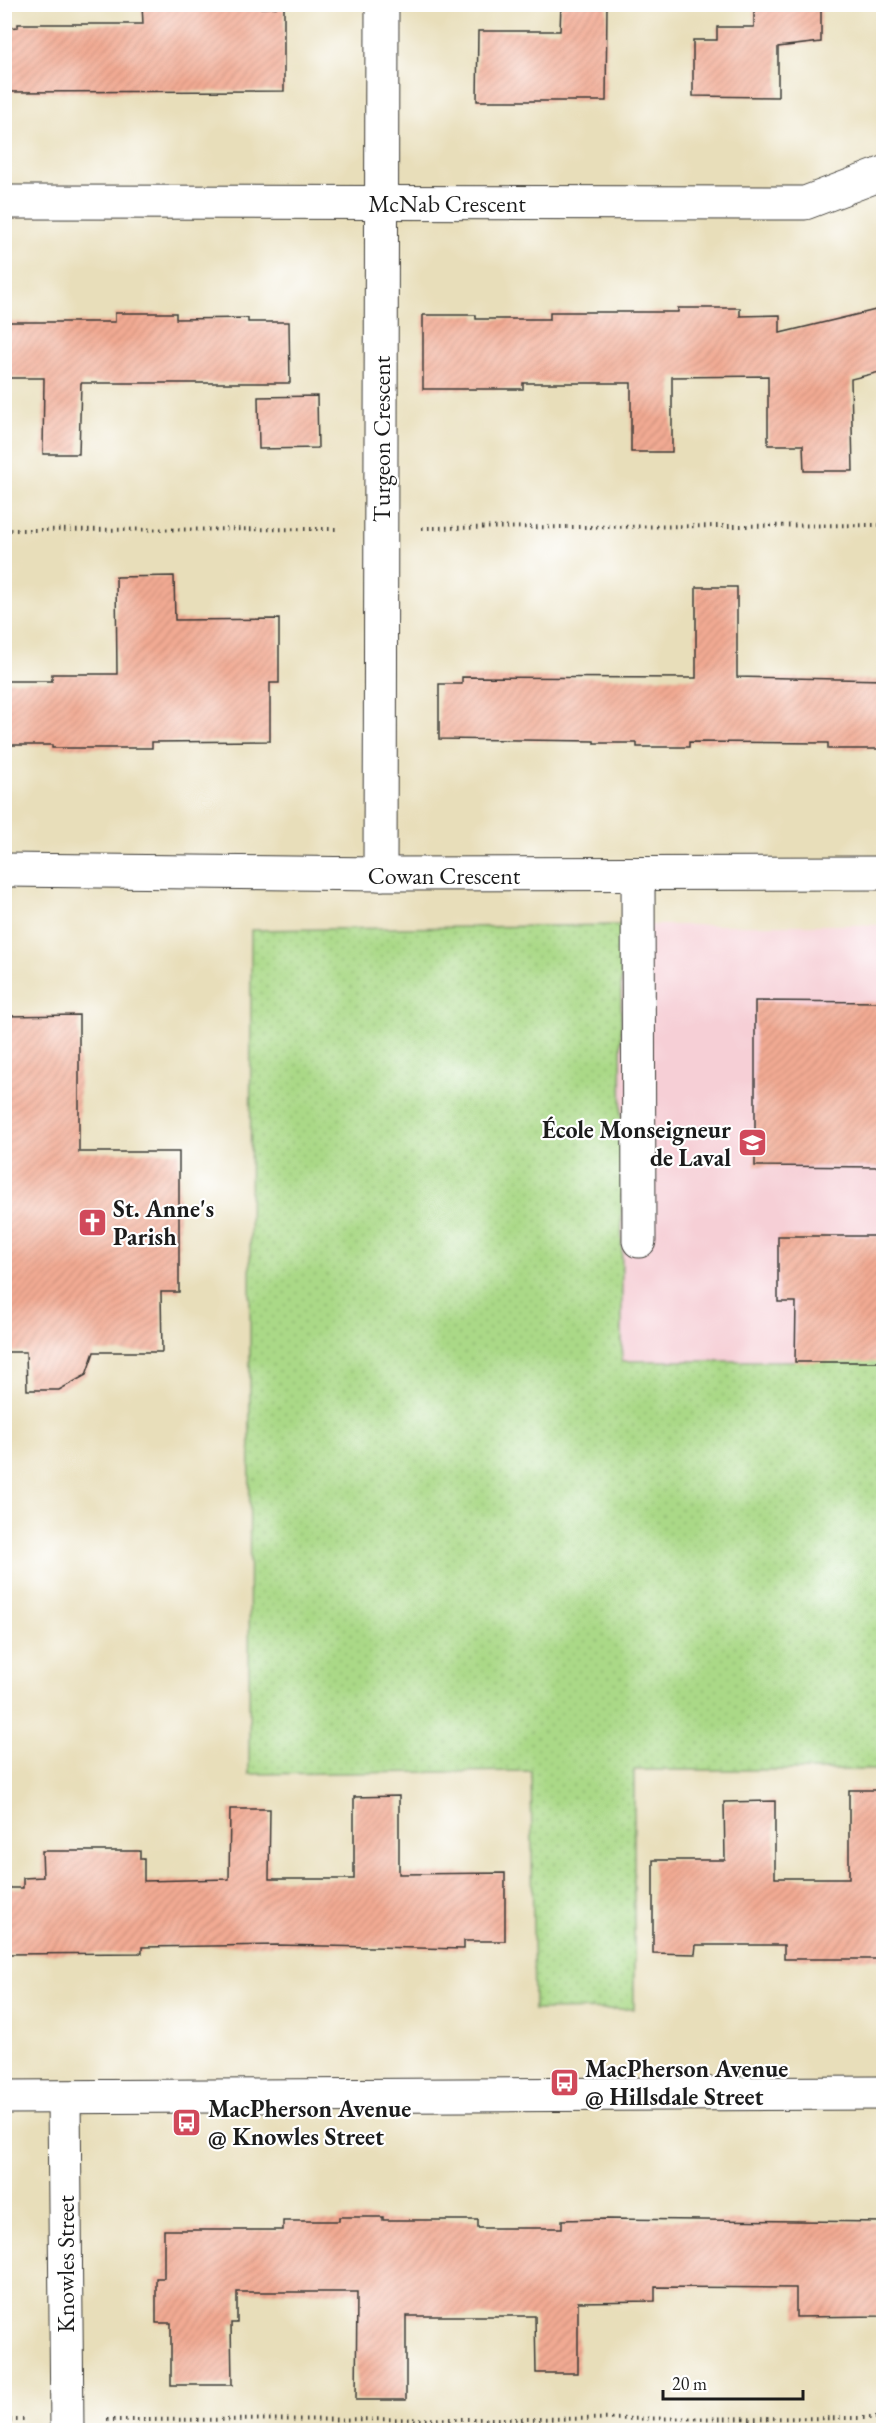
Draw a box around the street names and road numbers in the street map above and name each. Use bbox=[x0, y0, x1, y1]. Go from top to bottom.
street label: McNab Crescent bbox=[368, 188, 526, 219]
street label: Turgeon Crescent bbox=[366, 355, 397, 522]
street label: Cowan Crescent bbox=[368, 860, 521, 891]
street label: Knowles Street bbox=[50, 2195, 81, 2333]

